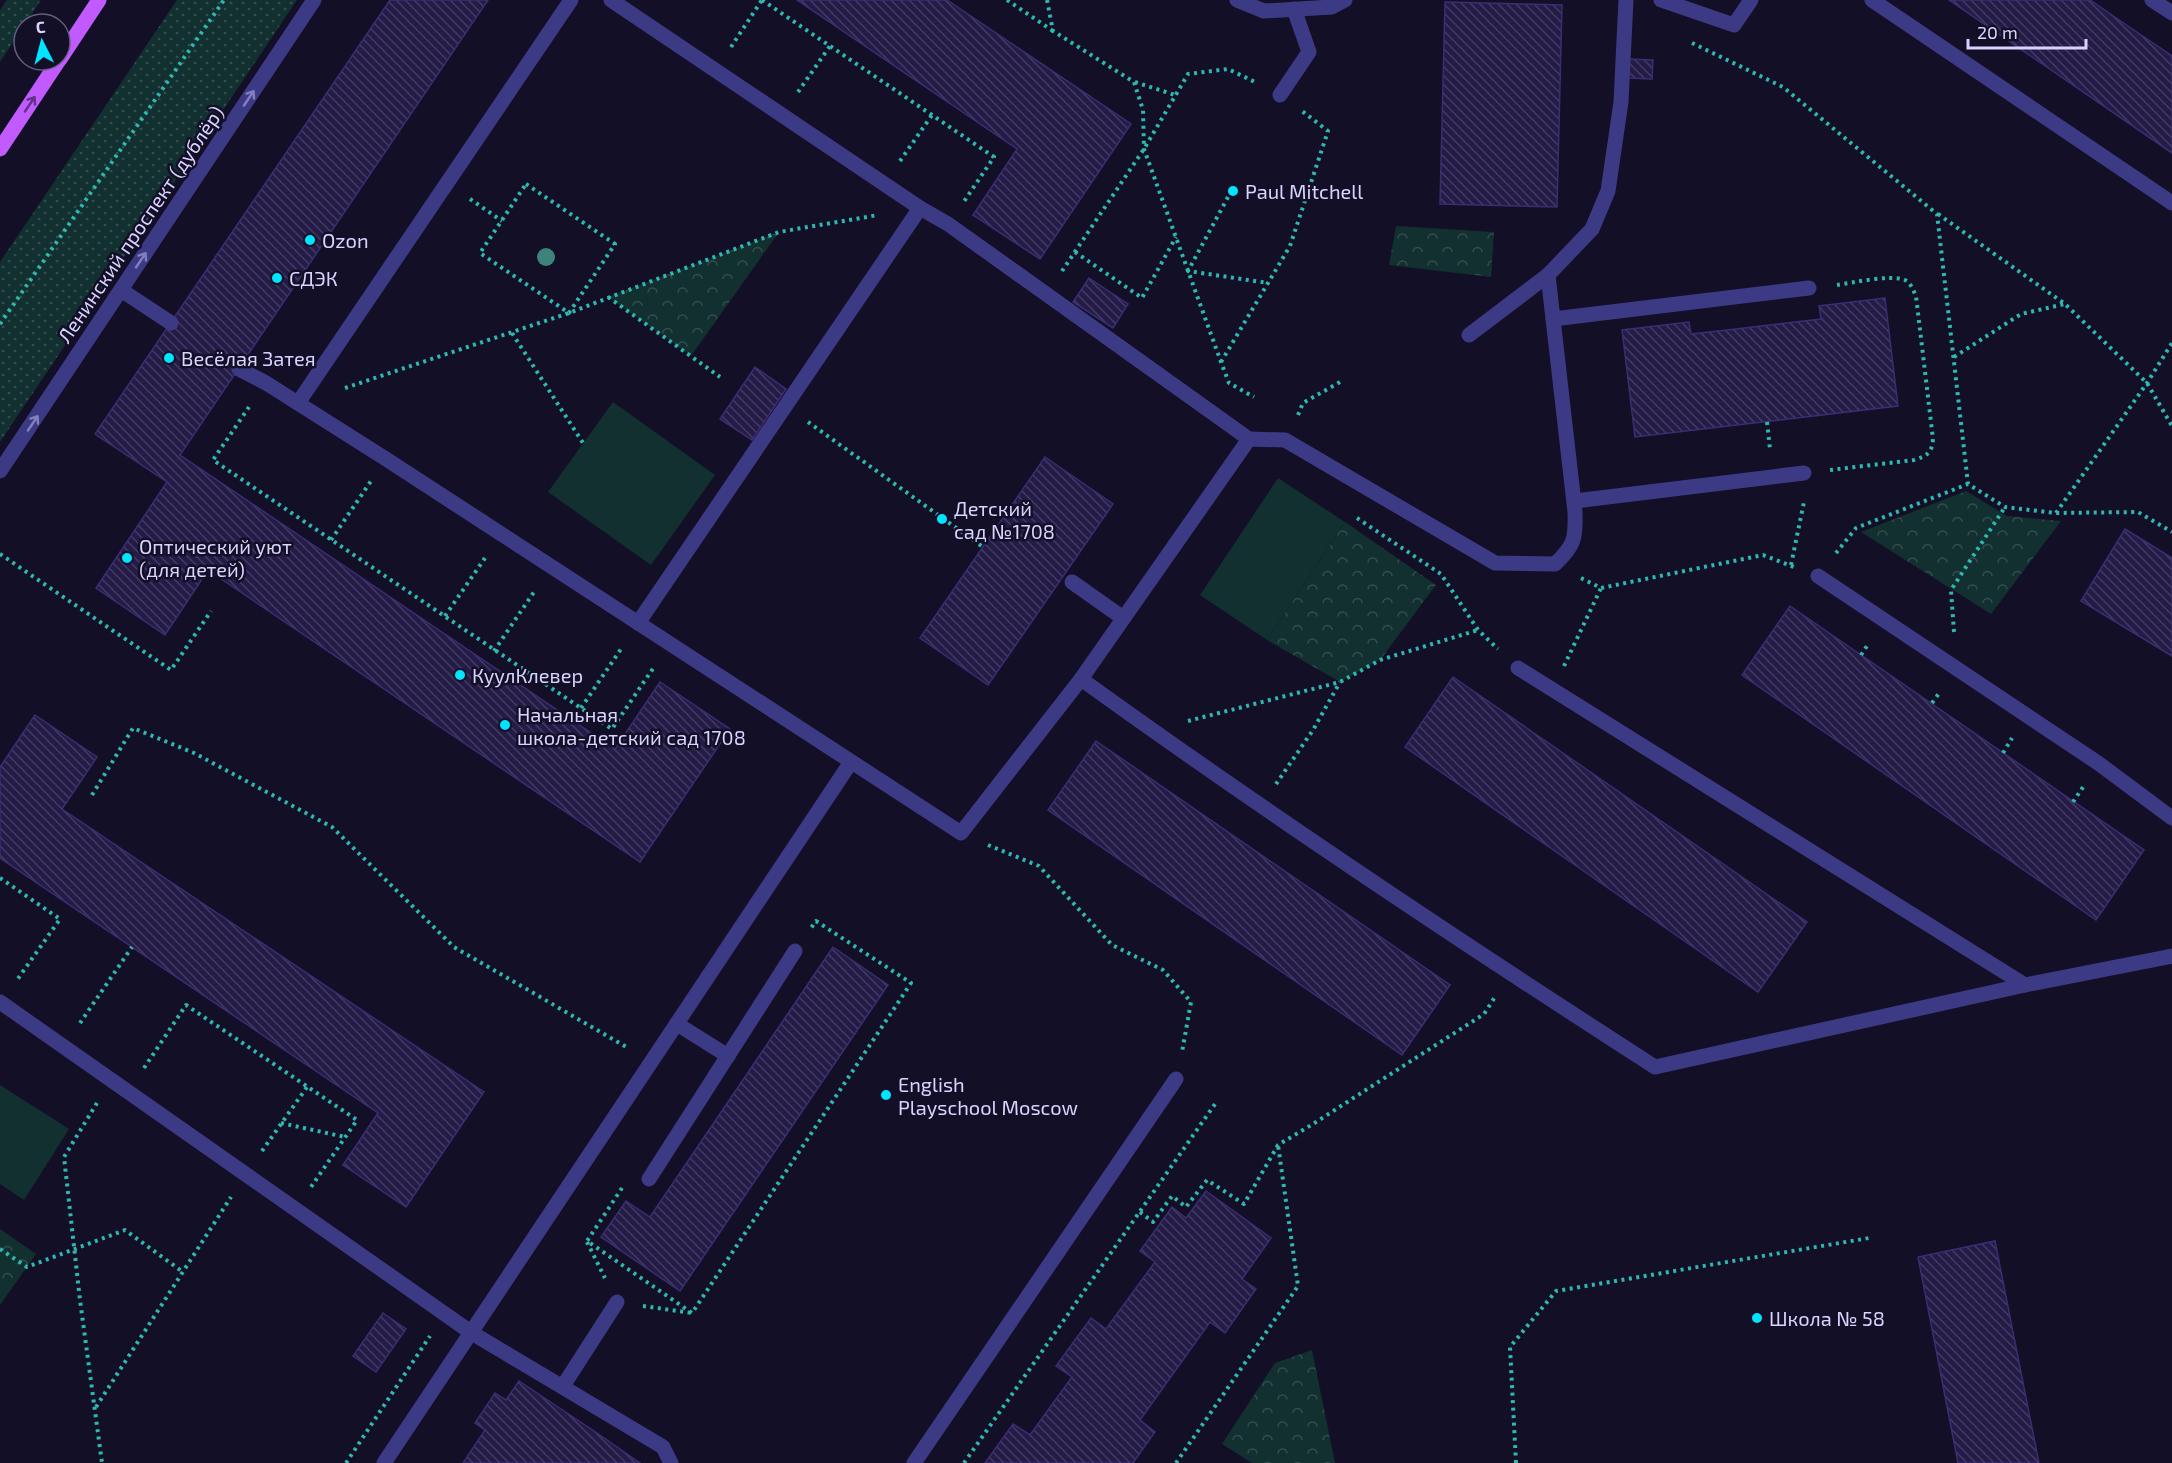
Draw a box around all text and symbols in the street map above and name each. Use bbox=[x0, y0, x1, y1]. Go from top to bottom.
north arrow bbox=[12, 12, 72, 72]
scale bar bbox=[1968, 12, 2086, 50]
text: С bbox=[35, 17, 46, 37]
text: 20 m bbox=[1977, 21, 2018, 43]
one-way arrow bbox=[243, 90, 255, 107]
one-way arrow bbox=[23, 96, 36, 113]
street label: Ленинский проспект (дублёр) bbox=[52, 101, 229, 348]
place label: Paul Mitchell bbox=[1245, 179, 1363, 203]
marker: Paul Mitchell bbox=[1226, 184, 1240, 198]
place label: Ozon bbox=[322, 228, 369, 252]
marker: Ozon bbox=[303, 233, 317, 247]
one-way arrow bbox=[135, 253, 147, 269]
place label: СДЭК bbox=[289, 266, 338, 290]
marker: СДЭК bbox=[270, 271, 284, 285]
place label: Весёлая Затея bbox=[181, 346, 316, 370]
marker: Весёлая Затея bbox=[162, 351, 176, 365]
one-way arrow bbox=[26, 414, 39, 431]
place label: Детский сад №1708 bbox=[954, 496, 1055, 543]
marker: Детский сад №1708 bbox=[935, 512, 949, 526]
place label: Оптический уют (для детей) bbox=[139, 534, 292, 581]
marker: Оптический уют (для детей) bbox=[120, 551, 134, 565]
place label: КуулКлевер bbox=[472, 663, 583, 688]
marker: КуулКлевер bbox=[453, 668, 467, 682]
place label: Начальная школа-детский сад 1708 bbox=[517, 702, 746, 749]
marker: Начальная школа-детский сад 1708 bbox=[498, 718, 512, 732]
place label: English Playschool Moscow bbox=[898, 1072, 1078, 1119]
marker: English Playschool Moscow bbox=[879, 1088, 893, 1102]
place label: Школа № 58 bbox=[1769, 1306, 1885, 1330]
marker: Школа № 58 bbox=[1750, 1311, 1764, 1325]

